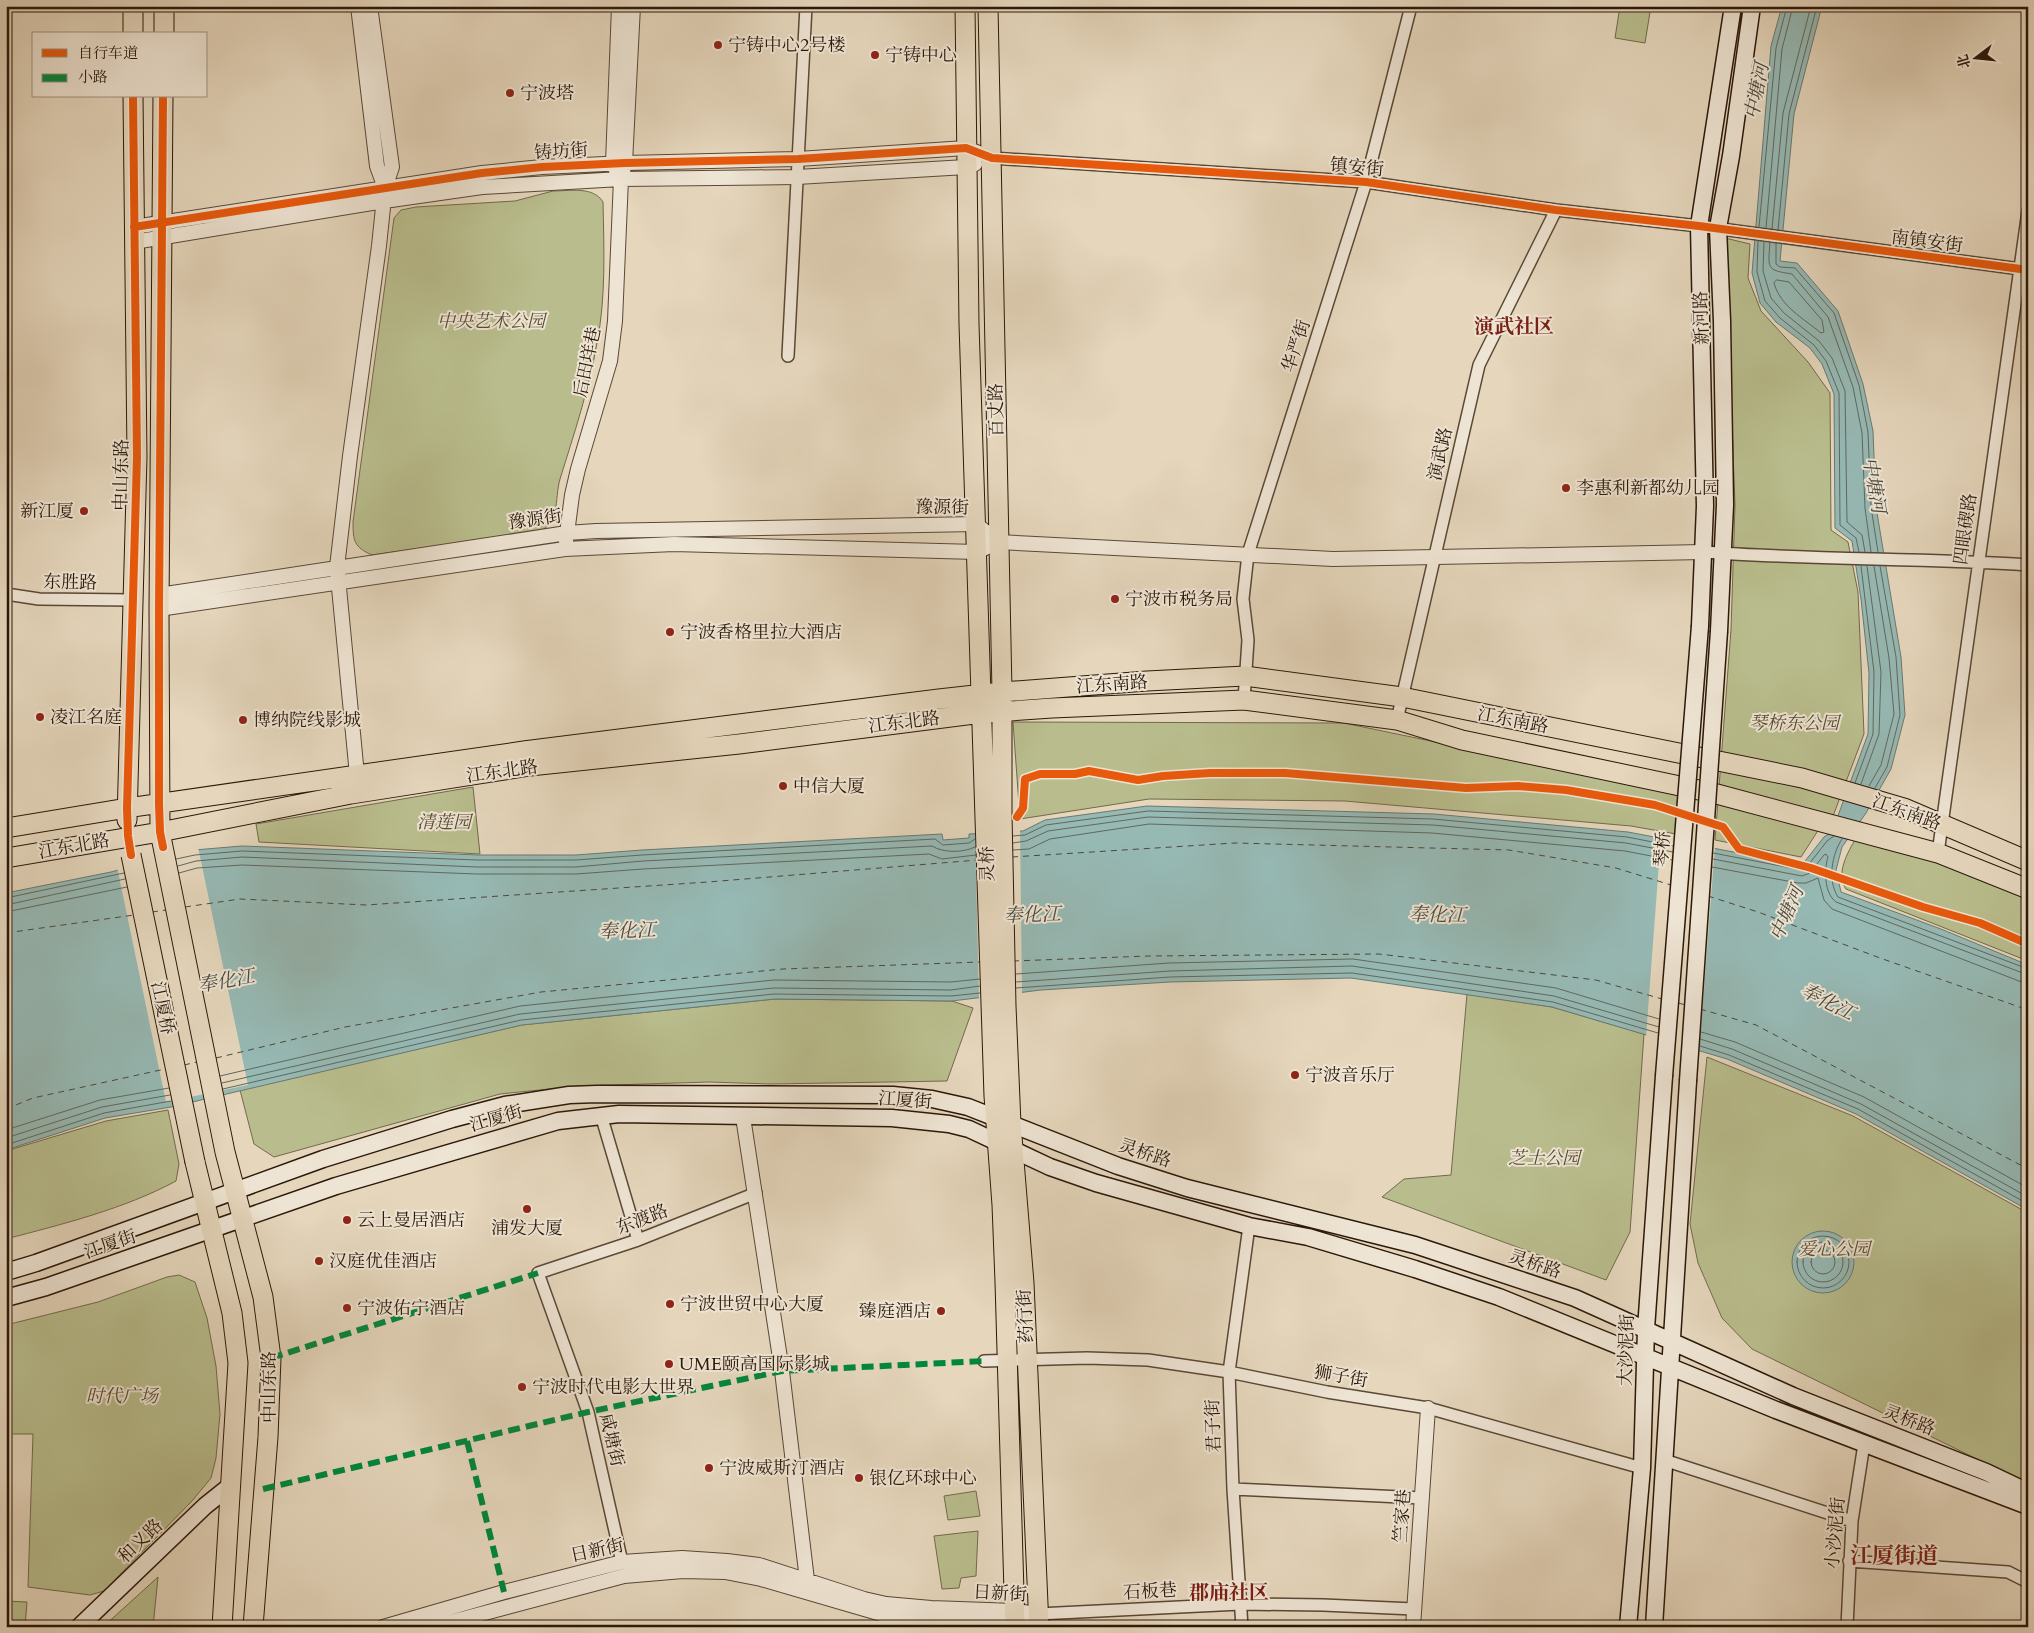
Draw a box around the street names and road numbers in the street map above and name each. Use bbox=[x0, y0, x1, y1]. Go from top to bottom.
street label: 铸坊街 bbox=[533, 137, 589, 166]
street label: 镇安街 bbox=[1329, 153, 1385, 182]
street label: 南镇安街 bbox=[1890, 225, 1964, 258]
street label: 新河路 bbox=[1688, 291, 1715, 345]
street label: 华严街 bbox=[1276, 317, 1317, 376]
street label: 后田垟巷 bbox=[568, 324, 607, 400]
street label: 百丈路 bbox=[984, 383, 1009, 437]
street label: 演武路 bbox=[1422, 425, 1459, 483]
street label: 中山东路 bbox=[108, 439, 135, 511]
street label: 四眼碶路 bbox=[1948, 492, 1983, 566]
street label: 豫源街 bbox=[915, 495, 969, 520]
street label: 豫源街 bbox=[507, 503, 564, 536]
street label: 东胜路 bbox=[43, 570, 97, 595]
street label: 江东南路 bbox=[1075, 670, 1149, 699]
street label: 江东南路 bbox=[1475, 701, 1551, 740]
street label: 江东北路 bbox=[867, 706, 941, 739]
street label: 江东北路 bbox=[465, 754, 539, 789]
street label: 江东南路 bbox=[1869, 788, 1945, 837]
street label: 江东北路 bbox=[36, 828, 112, 865]
street label: 琴桥 bbox=[1648, 830, 1677, 868]
street label: 灵桥 bbox=[974, 846, 1001, 882]
street label: 江厦桥 bbox=[145, 979, 180, 1037]
street label: 江厦街 bbox=[877, 1086, 933, 1115]
street label: 江厦街 bbox=[467, 1099, 526, 1138]
street label: 灵桥路 bbox=[1115, 1133, 1174, 1174]
street label: 东渡路 bbox=[612, 1198, 672, 1241]
street label: 江厦街 bbox=[81, 1224, 140, 1265]
street label: 灵桥路 bbox=[1505, 1244, 1564, 1285]
street label: 药行街 bbox=[1012, 1288, 1039, 1344]
street label: 大沙泥街 bbox=[1613, 1314, 1640, 1386]
street label: 中山东路 bbox=[257, 1351, 282, 1423]
street label: 狮子街 bbox=[1312, 1359, 1370, 1393]
street label: 君子街 bbox=[1200, 1399, 1227, 1453]
street label: 灵桥路 bbox=[1879, 1399, 1939, 1442]
street label: 咸塘街 bbox=[593, 1411, 630, 1469]
street label: 竺家巷 bbox=[1388, 1488, 1417, 1544]
street label: 小沙泥街 bbox=[1820, 1496, 1851, 1570]
street label: 和义路 bbox=[112, 1514, 168, 1569]
street label: 日新街 bbox=[568, 1533, 626, 1568]
street label: 石板巷 bbox=[1122, 1578, 1178, 1605]
street label: 日新街 bbox=[972, 1580, 1028, 1607]

